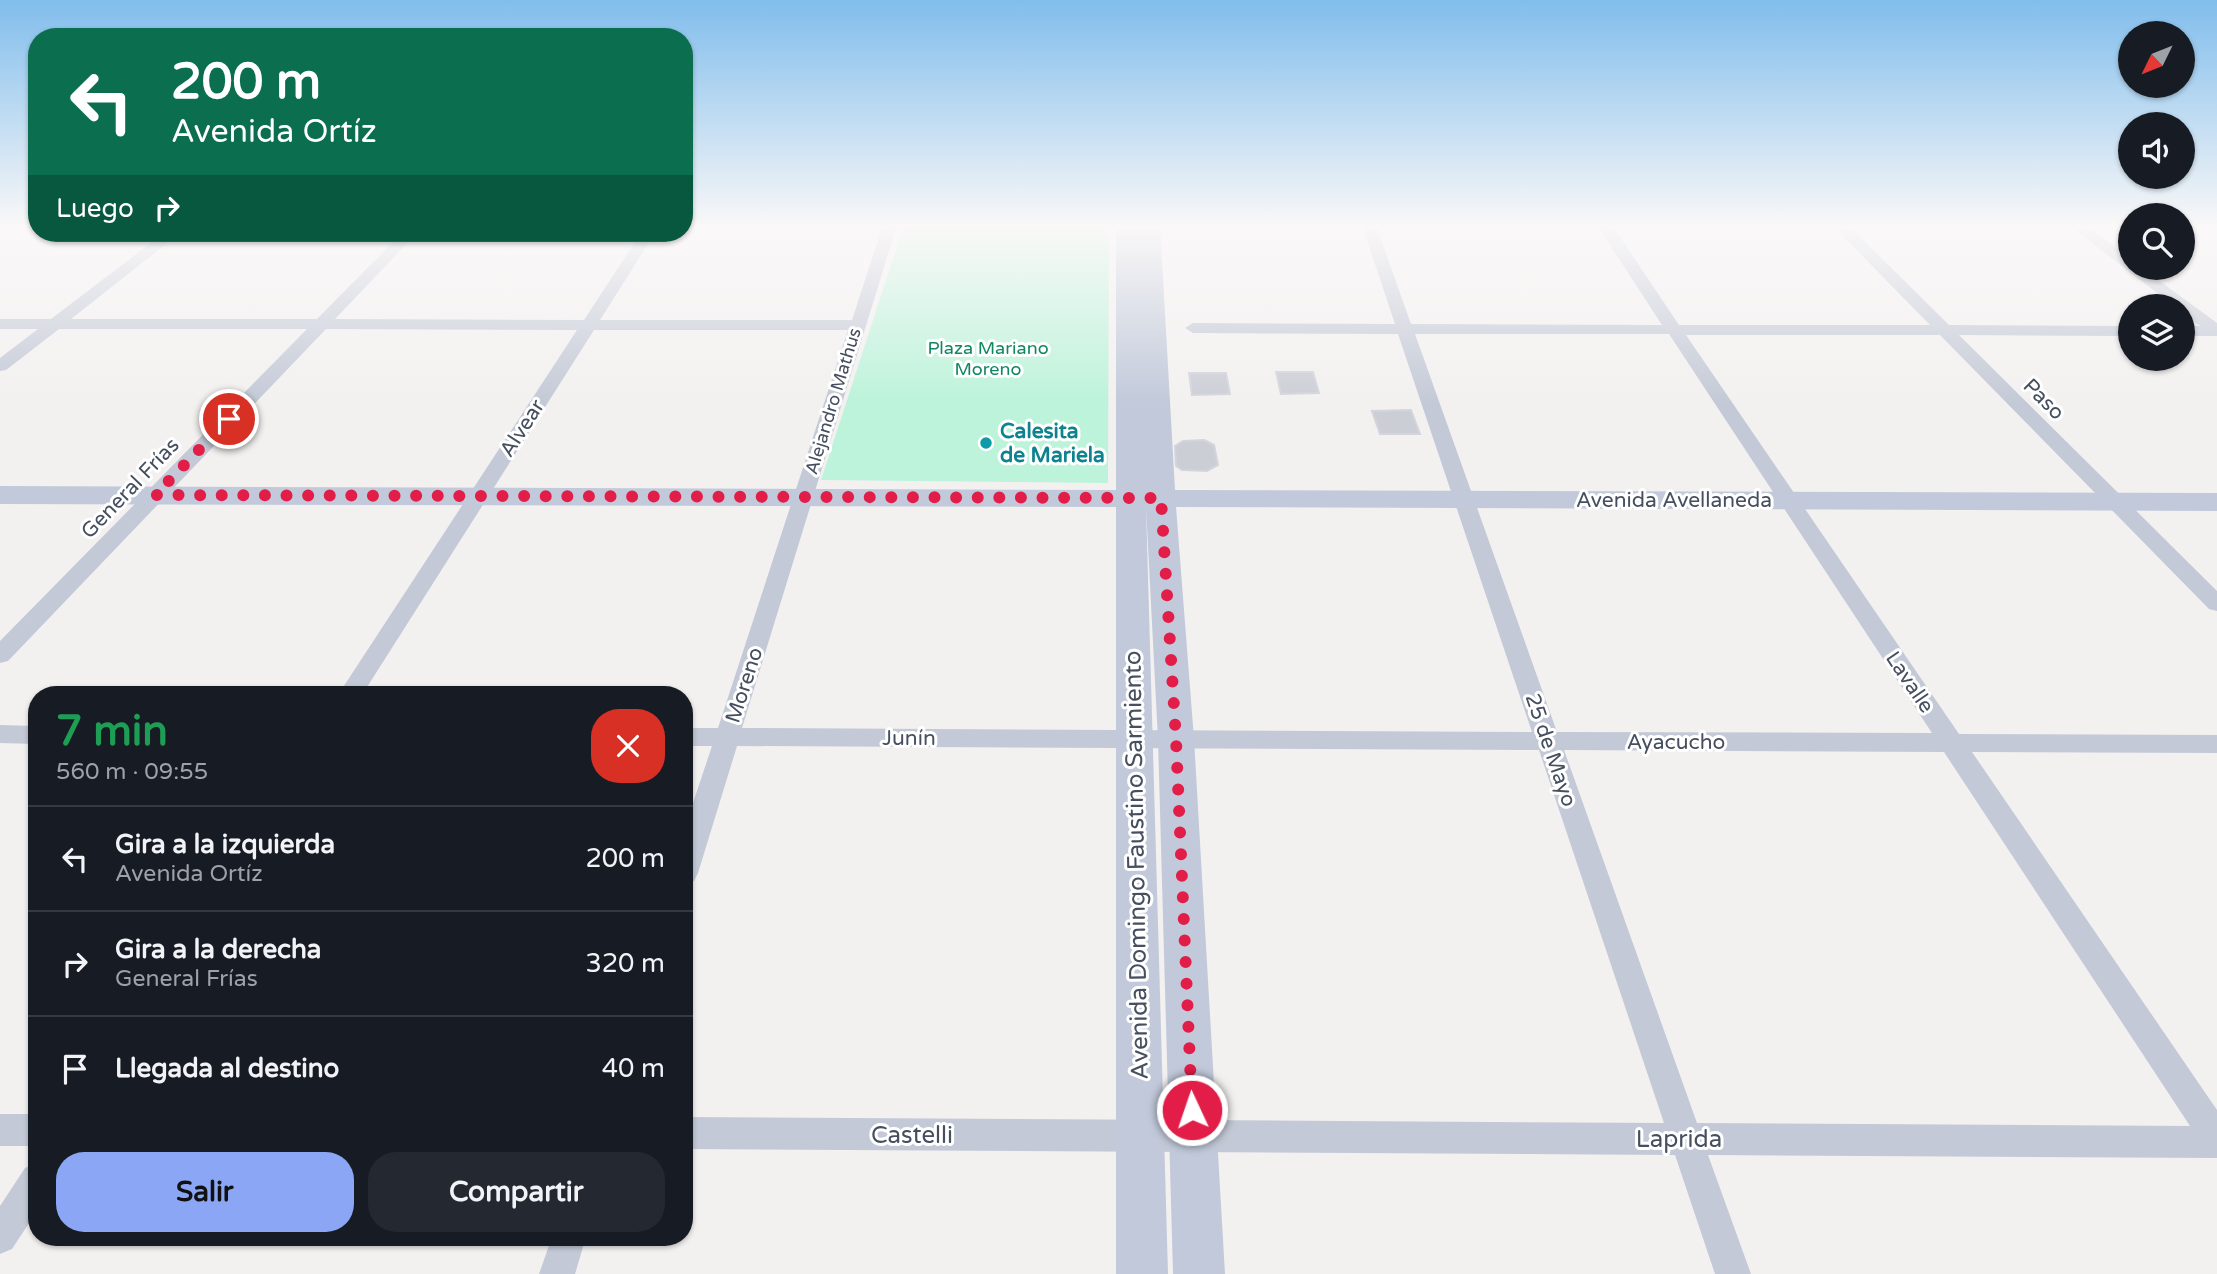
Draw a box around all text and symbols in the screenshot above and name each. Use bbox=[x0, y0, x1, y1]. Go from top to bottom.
north arrow bbox=[2118, 21, 2194, 98]
map controls bbox=[2118, 21, 2195, 371]
text: 200 m bbox=[171, 53, 321, 112]
icon: left bbox=[56, 56, 147, 147]
button: sound bbox=[2118, 112, 2195, 189]
text: Avenida Ortíz bbox=[171, 113, 377, 151]
icon: right bbox=[148, 189, 186, 227]
text: Luego bbox=[56, 193, 134, 224]
button: search bbox=[2118, 203, 2195, 280]
button: layers bbox=[2118, 294, 2195, 371]
street label: Alejandro Mathus bbox=[800, 325, 866, 477]
park label: Plaza Mariano Moreno bbox=[927, 337, 1049, 380]
street label: Paso bbox=[2018, 373, 2070, 425]
pin bbox=[199, 389, 259, 449]
street label: Alvear bbox=[495, 395, 550, 462]
icon: arrive bbox=[210, 400, 248, 438]
place label: Calesita de Mariela bbox=[1000, 419, 1105, 468]
street label: General Frías bbox=[76, 433, 185, 544]
marker: Calesita de Mariela bbox=[978, 435, 994, 451]
street label: Avenida Avellaneda bbox=[1576, 488, 1772, 513]
street label: Moreno bbox=[721, 644, 768, 726]
street label: Lavalle bbox=[1880, 647, 1939, 718]
street label: Avenida Domingo Faustino Sarmiento bbox=[1118, 650, 1155, 1080]
street label: 25 de Mayo bbox=[1519, 690, 1582, 810]
text: 7 min bbox=[56, 706, 168, 757]
button: close bbox=[591, 709, 665, 783]
street label: Junín bbox=[882, 726, 936, 751]
street label: Ayacucho bbox=[1627, 730, 1725, 755]
text: 560 m · 09:55 bbox=[56, 758, 208, 786]
text: Gira a la izquierda bbox=[115, 829, 335, 860]
icon: left bbox=[56, 840, 94, 878]
text: 200 m bbox=[585, 843, 665, 874]
text: Avenida Ortíz bbox=[115, 860, 263, 888]
text: Gira a la derecha bbox=[115, 934, 321, 965]
icon: right bbox=[56, 945, 94, 983]
text: 320 m bbox=[585, 948, 665, 979]
text: General Frías bbox=[115, 965, 258, 993]
icon: arrive bbox=[56, 1050, 94, 1088]
text: Llegada al destino bbox=[115, 1053, 339, 1084]
text: 40 m bbox=[602, 1053, 665, 1084]
position arrow bbox=[1155, 1073, 1229, 1147]
street label: Castelli bbox=[871, 1121, 953, 1150]
street label: Laprida bbox=[1636, 1125, 1722, 1154]
button: Salir bbox=[56, 1152, 354, 1232]
button: Compartir bbox=[368, 1152, 665, 1232]

